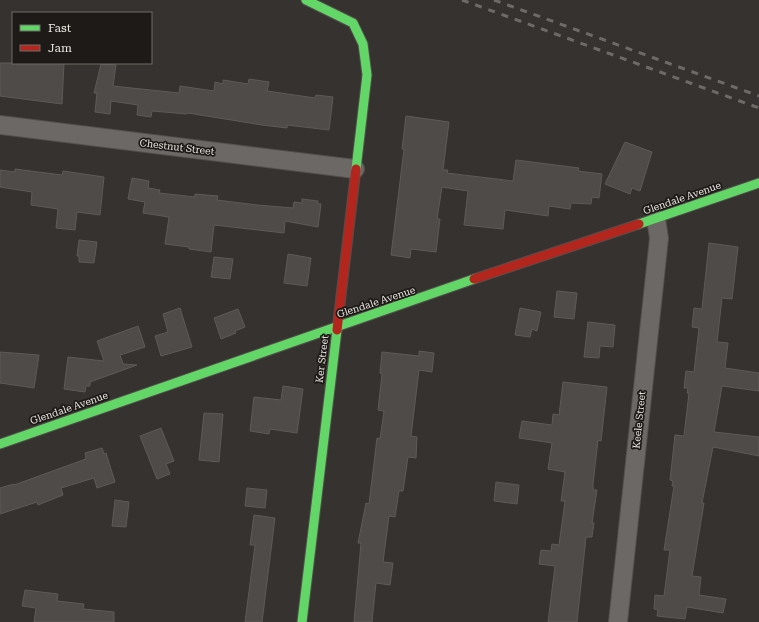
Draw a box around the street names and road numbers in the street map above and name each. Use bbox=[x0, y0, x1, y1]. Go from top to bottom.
street label: Chestnut Street bbox=[139, 137, 215, 157]
street label: Glendale Avenue bbox=[642, 179, 723, 216]
street label: Glendale Avenue bbox=[336, 284, 417, 320]
street label: Ker Street bbox=[314, 334, 330, 383]
street label: Glendale Avenue bbox=[29, 389, 110, 426]
street label: Keele Street bbox=[631, 390, 648, 449]

